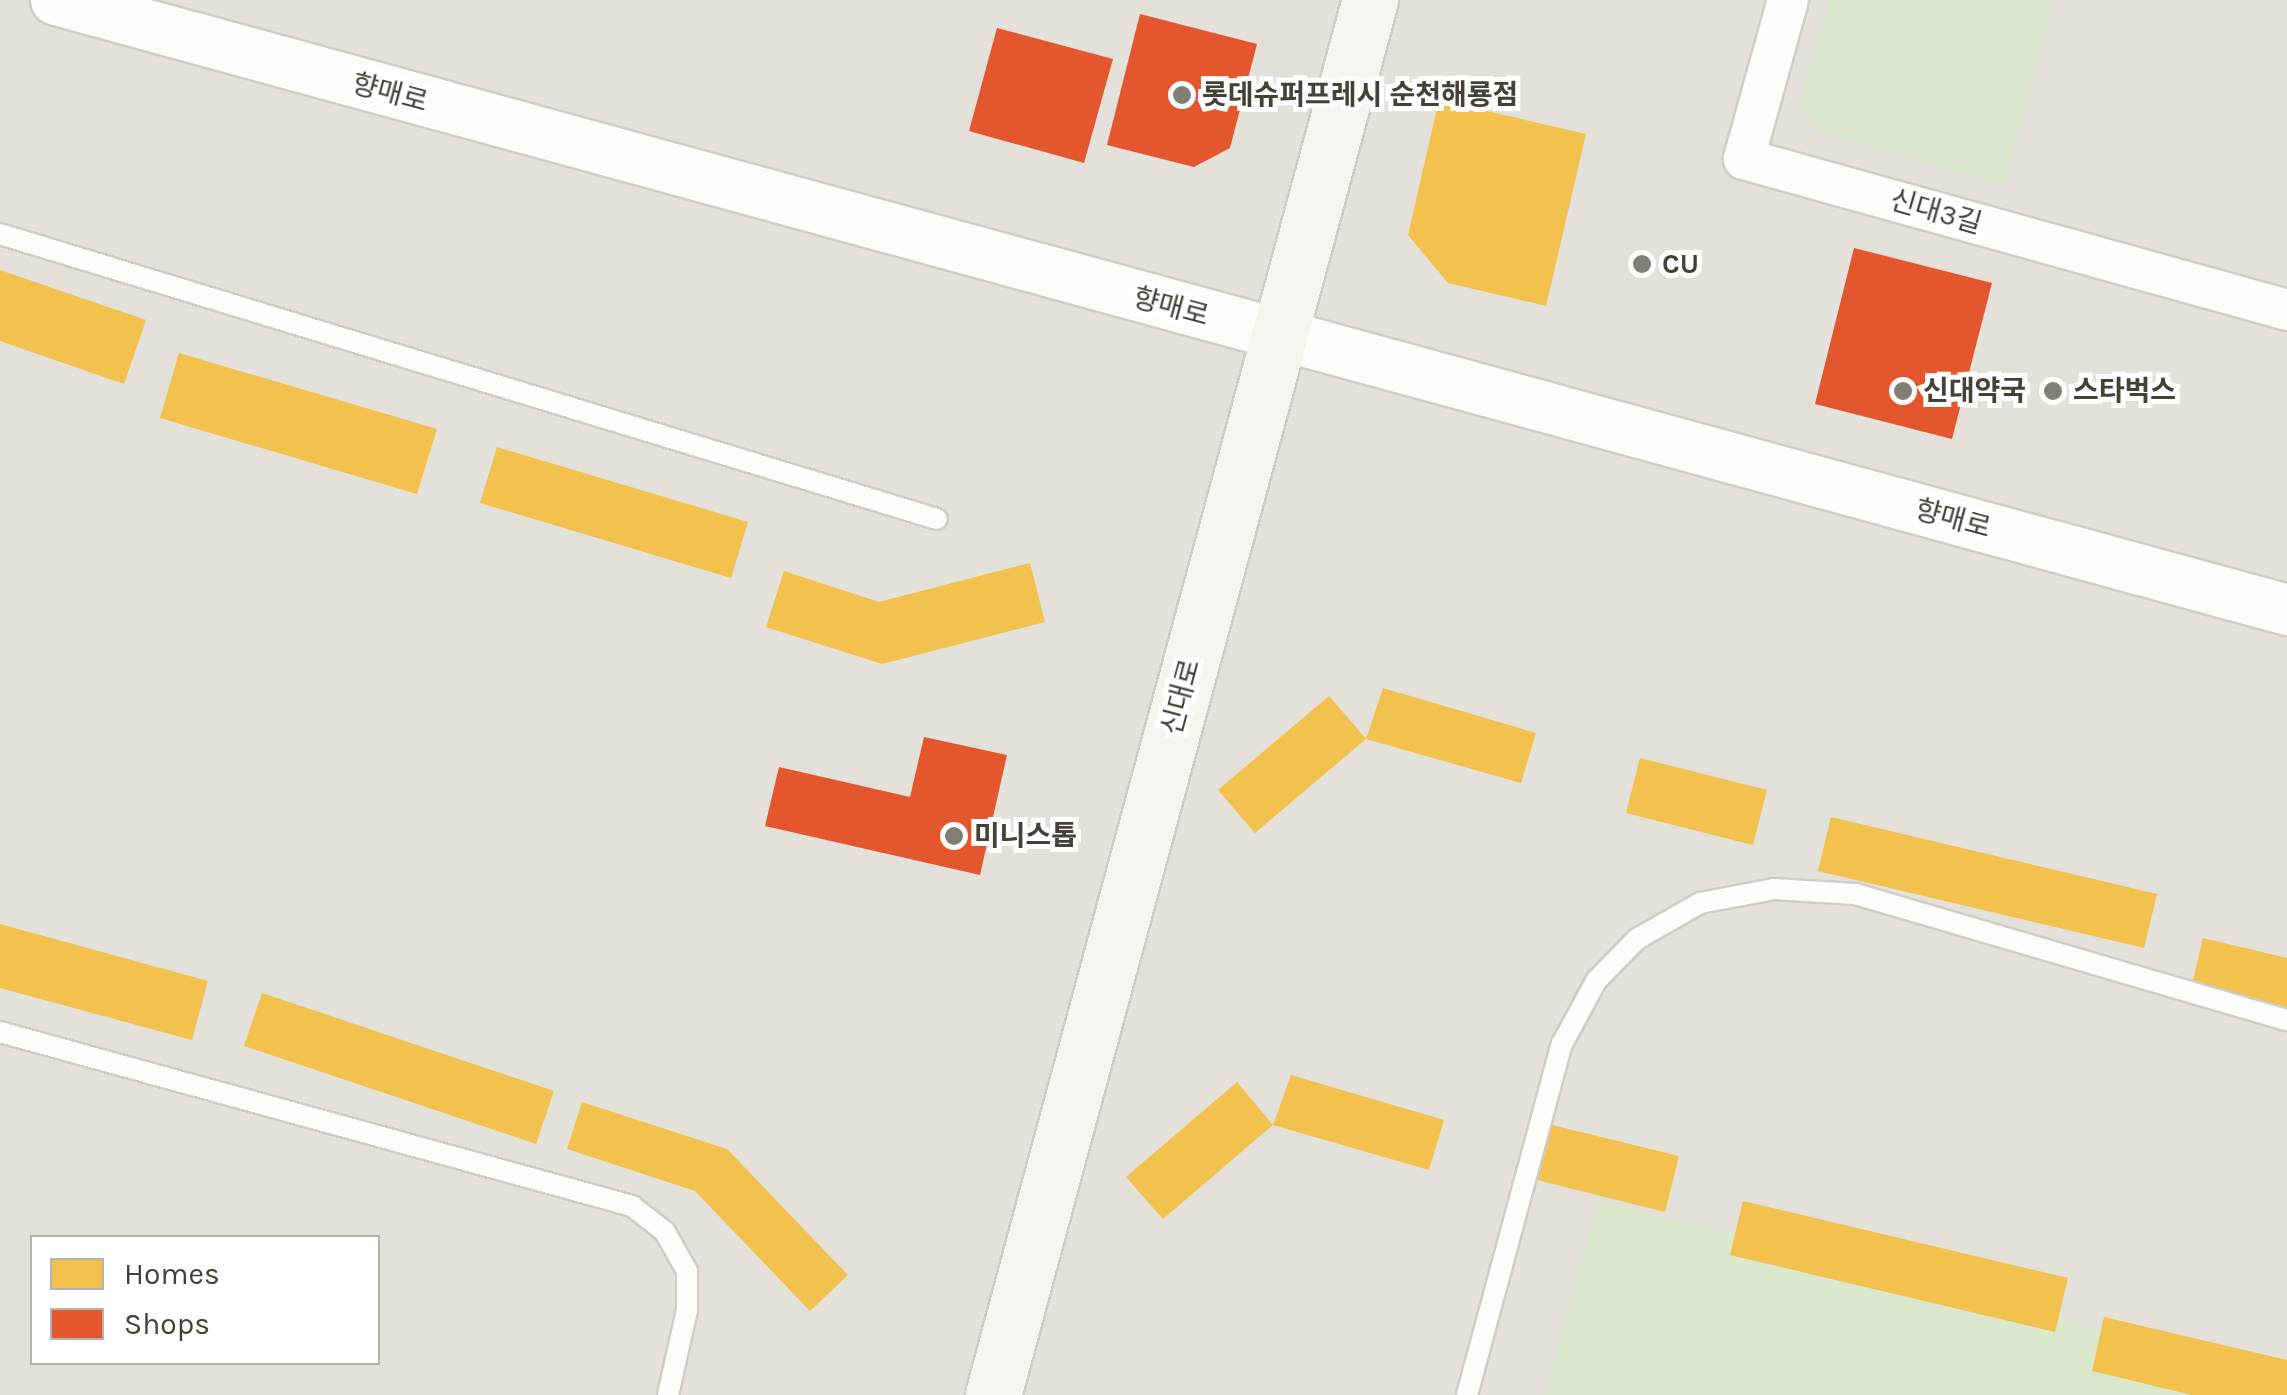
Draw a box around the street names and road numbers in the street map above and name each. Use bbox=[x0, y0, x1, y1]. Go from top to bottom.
street label: 향매로 bbox=[348, 67, 432, 119]
street label: 신대3길 bbox=[1886, 183, 1986, 241]
street label: 향매로 bbox=[1129, 281, 1213, 333]
street label: 향매로 bbox=[1911, 493, 1995, 545]
street label: 신대로 bbox=[1155, 655, 1207, 739]

